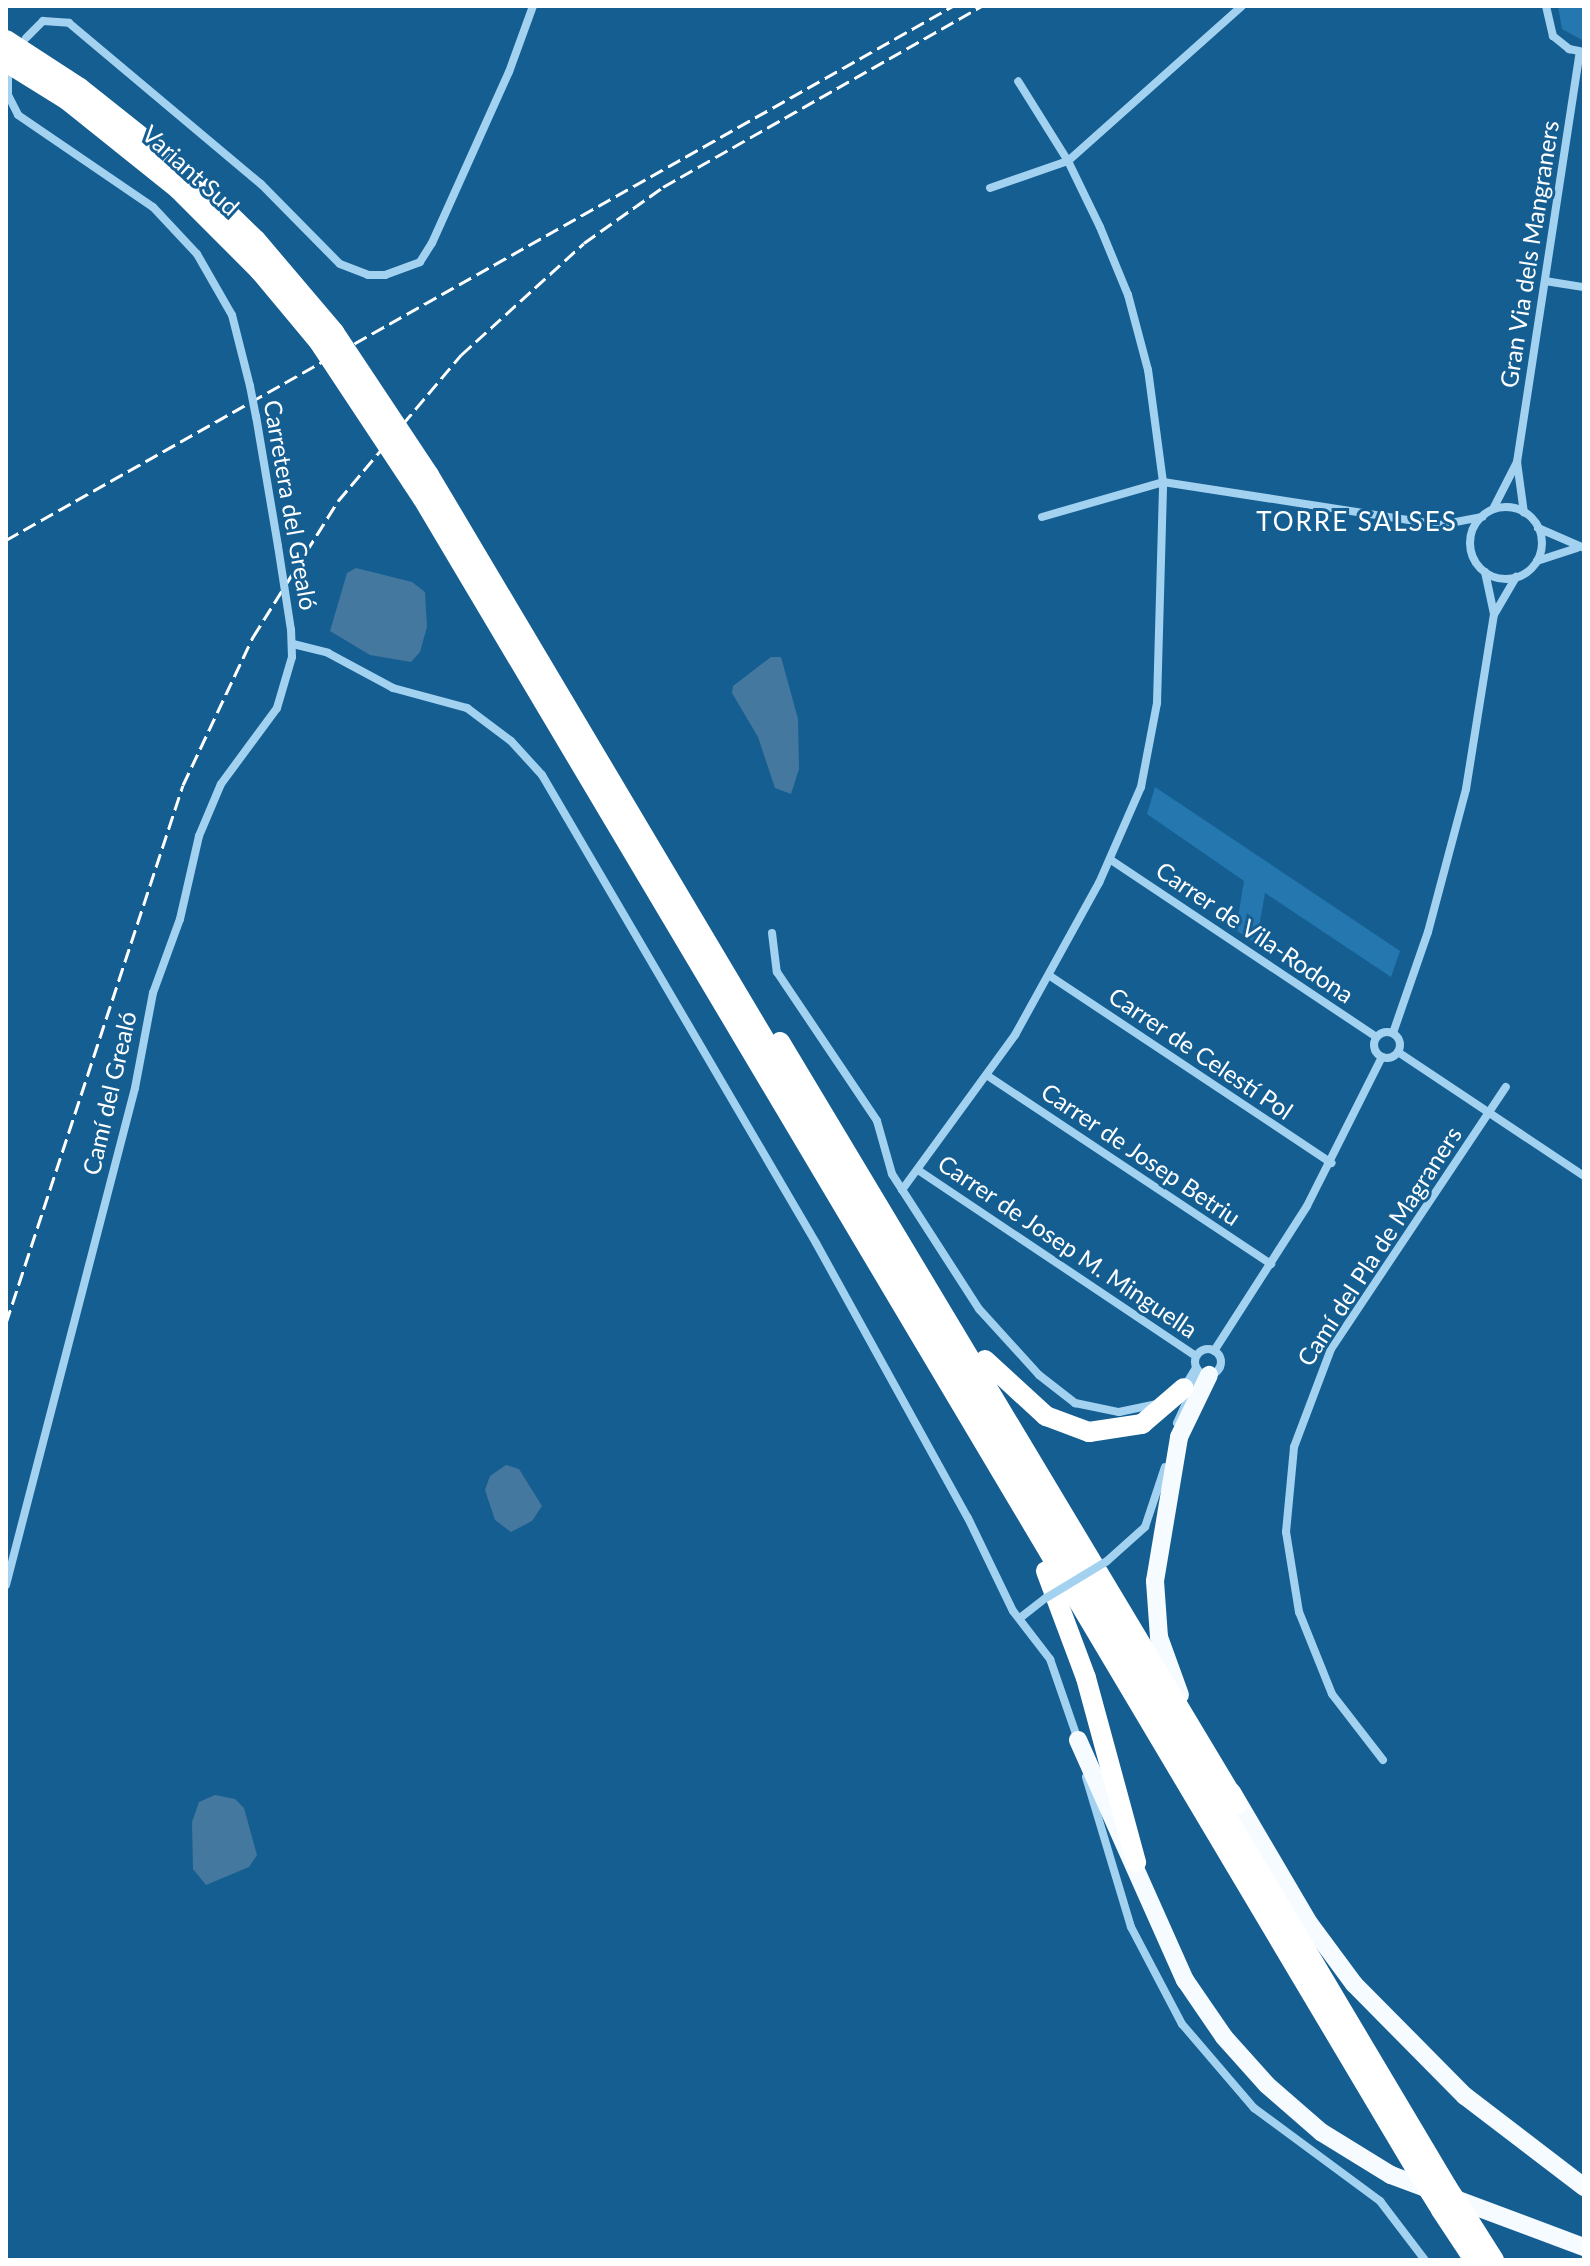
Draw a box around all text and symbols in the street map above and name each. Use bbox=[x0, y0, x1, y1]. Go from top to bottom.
street label: Gran Via dels Mangraners bbox=[1494, 118, 1564, 390]
street label: Variant Sud bbox=[137, 119, 245, 221]
street label: Carretera del Grealó bbox=[258, 398, 324, 612]
district label: TORRE SALSES bbox=[1256, 506, 1458, 538]
street label: Carrer de Vila-Rodona bbox=[1150, 855, 1360, 1009]
street label: Carrer de Celestí Pol bbox=[1103, 981, 1299, 1125]
street label: Camí del Grealó bbox=[76, 1008, 142, 1178]
street label: Carrer de Josep Betriu bbox=[1035, 1076, 1247, 1232]
street label: Camí del Pla de Magraners bbox=[1291, 1121, 1467, 1371]
street label: Carrer de Josep M. Minguella bbox=[932, 1148, 1204, 1344]

